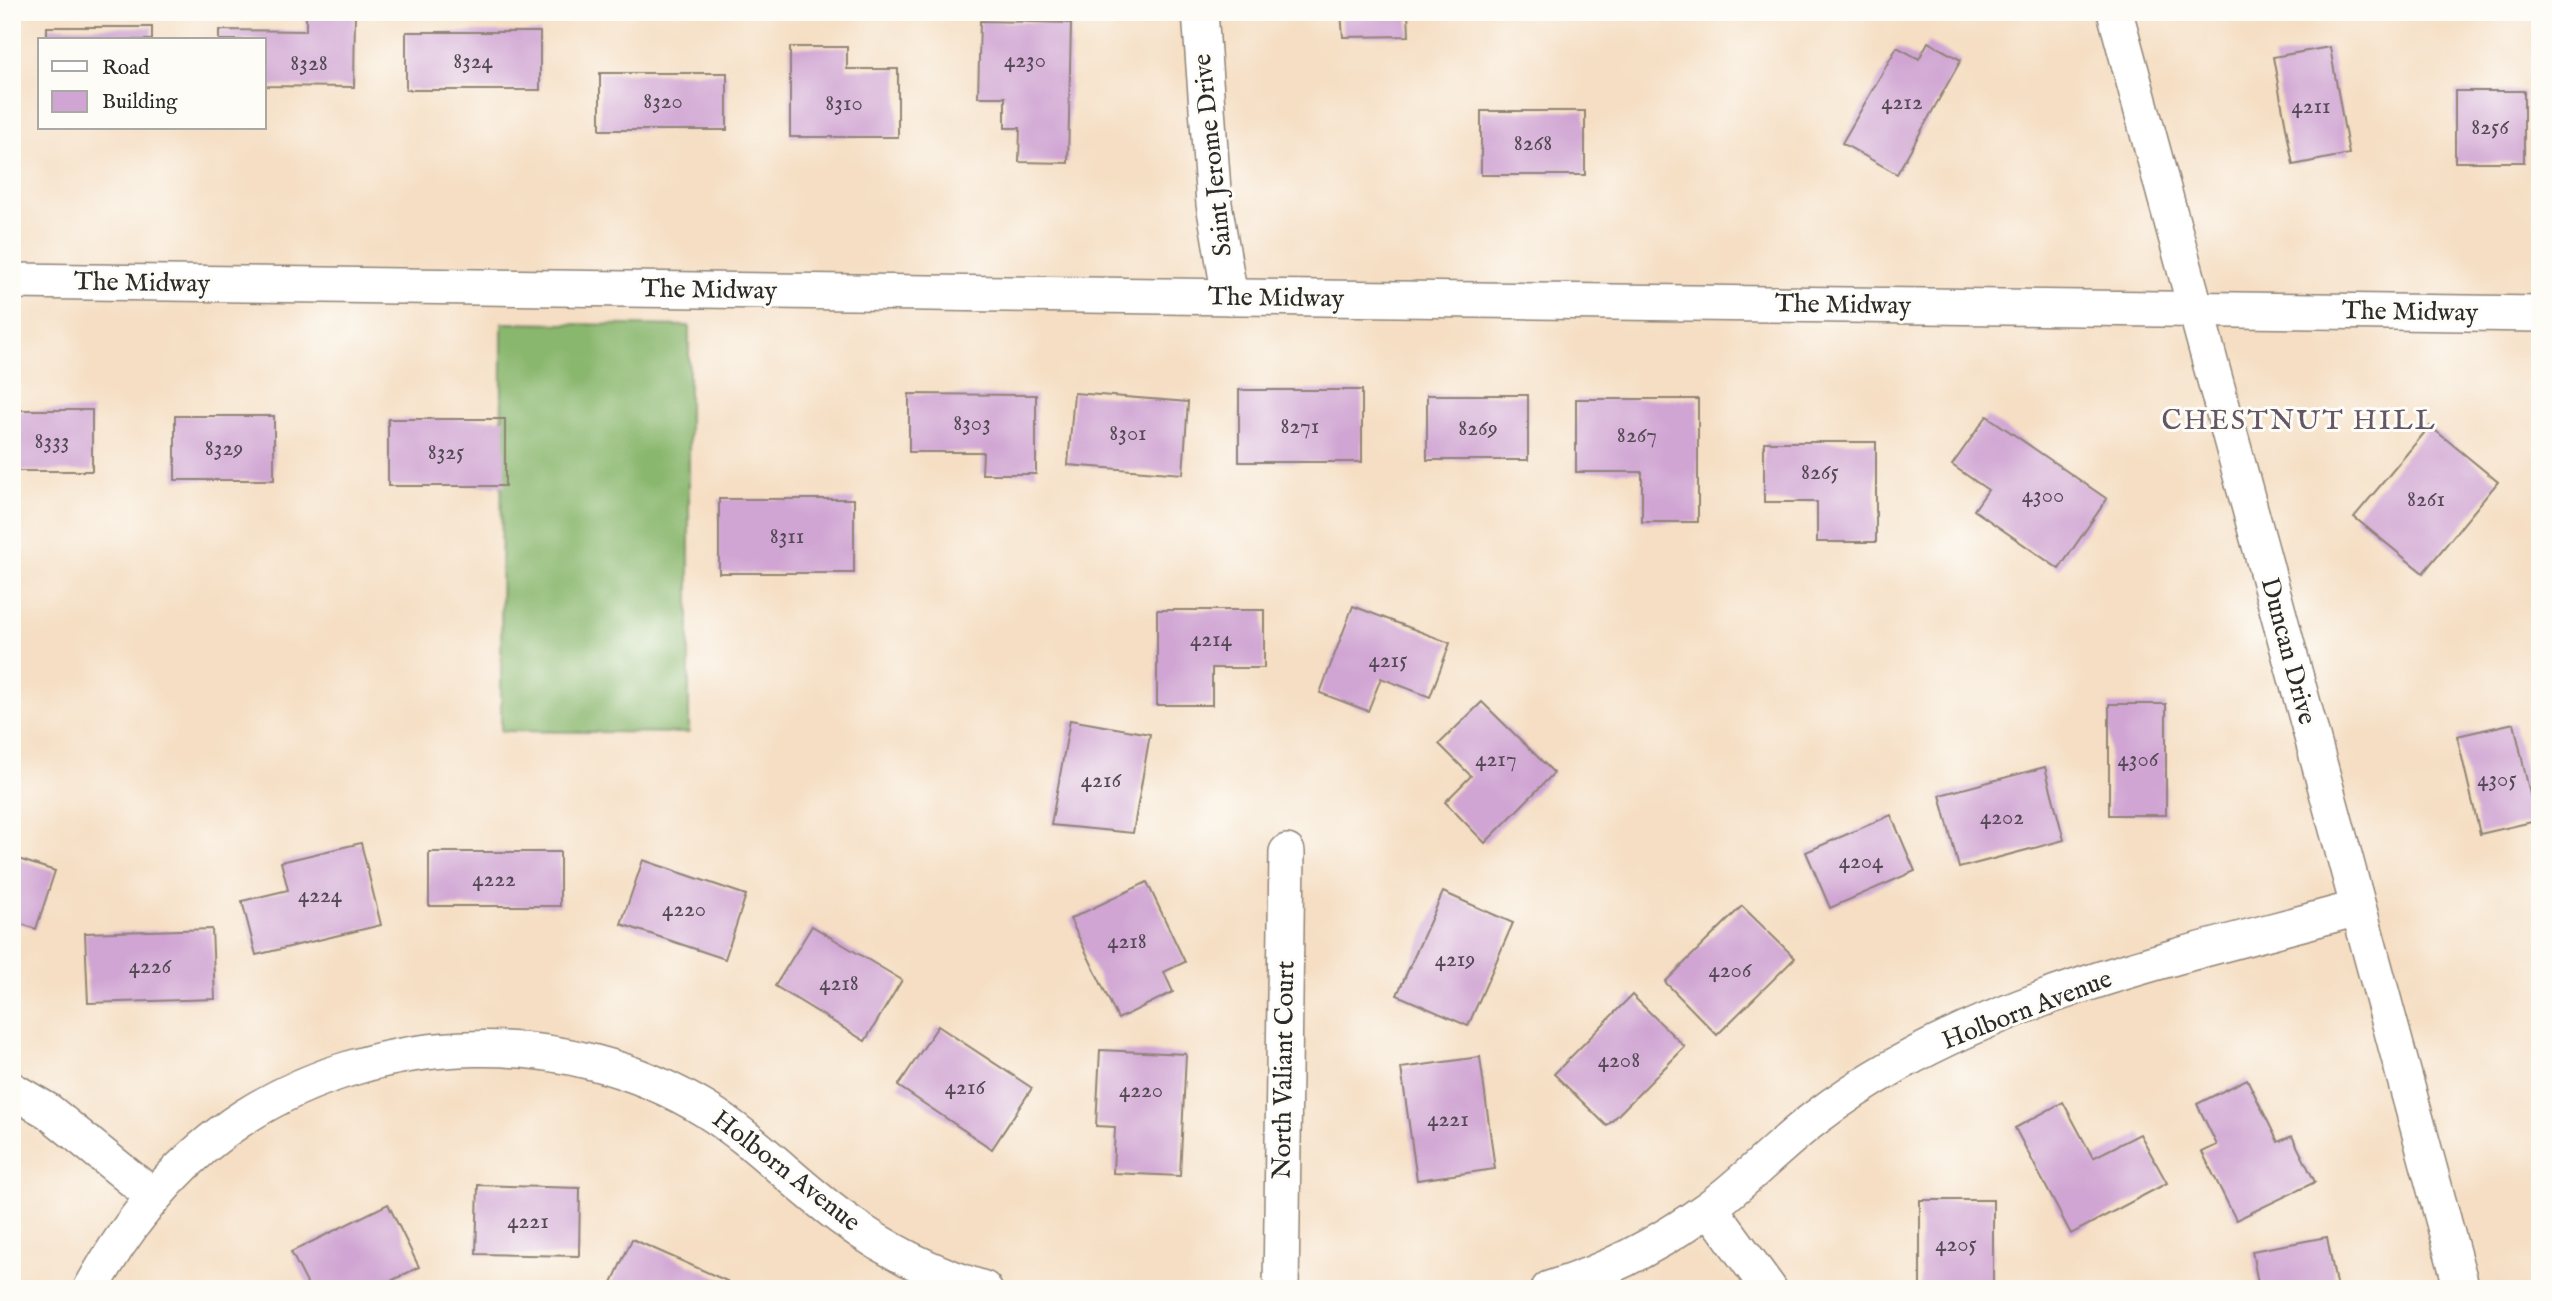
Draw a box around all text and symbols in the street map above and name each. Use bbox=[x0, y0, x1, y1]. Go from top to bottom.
legend bbox=[38, 38, 266, 130]
house number: 4230 bbox=[1004, 46, 1046, 75]
house number: 8324 bbox=[453, 47, 494, 76]
house number: 8328 bbox=[290, 49, 328, 78]
street label: Saint Jerome Drive bbox=[1186, 52, 1240, 258]
text: Road bbox=[102, 55, 150, 82]
house number: 8320 bbox=[643, 87, 683, 116]
house number: 4212 bbox=[1881, 88, 1923, 117]
text: Building bbox=[102, 89, 178, 116]
house number: 8310 bbox=[825, 89, 863, 118]
house number: 4211 bbox=[2291, 92, 2331, 121]
house number: 8256 bbox=[2471, 113, 2510, 142]
house number: 8268 bbox=[1514, 129, 1552, 158]
street label: The Midway bbox=[74, 265, 211, 301]
street label: The Midway bbox=[641, 272, 778, 308]
street label: The Midway bbox=[1208, 280, 1345, 316]
street label: The Midway bbox=[1775, 287, 1912, 323]
street label: The Midway bbox=[2342, 294, 2479, 330]
district label: CHESTNUT HILL bbox=[2161, 404, 2437, 439]
house number: 8303 bbox=[953, 409, 991, 438]
house number: 8271 bbox=[1281, 412, 1319, 441]
house number: 8269 bbox=[1458, 414, 1498, 443]
house number: 8301 bbox=[1109, 419, 1147, 448]
house number: 8267 bbox=[1617, 421, 1657, 450]
house number: 8333 bbox=[35, 427, 69, 456]
house number: 8329 bbox=[205, 434, 243, 463]
house number: 8325 bbox=[428, 438, 464, 467]
house number: 8265 bbox=[1801, 458, 1839, 487]
house number: 4300 bbox=[2022, 481, 2064, 510]
house number: 8261 bbox=[2407, 485, 2445, 514]
house number: 8311 bbox=[770, 522, 804, 551]
street label: Duncan Drive bbox=[2253, 574, 2323, 728]
house number: 4214 bbox=[1190, 625, 1233, 654]
house number: 4215 bbox=[1369, 646, 1407, 675]
house number: 4217 bbox=[1475, 745, 1517, 774]
house number: 4306 bbox=[2118, 745, 2160, 774]
house number: 4305 bbox=[2477, 765, 2517, 794]
house number: 4216 bbox=[1081, 766, 1122, 795]
house number: 4202 bbox=[1980, 803, 2024, 832]
house number: 4204 bbox=[1839, 847, 1884, 876]
house number: 4222 bbox=[472, 865, 516, 894]
house number: 4224 bbox=[298, 881, 343, 910]
house number: 4220 bbox=[662, 895, 706, 924]
house number: 4218 bbox=[1107, 927, 1147, 956]
house number: 4219 bbox=[1435, 945, 1475, 974]
house number: 4226 bbox=[129, 952, 173, 981]
house number: 4206 bbox=[1708, 956, 1753, 985]
street label: North Valiant Court bbox=[1266, 960, 1302, 1179]
street label: Holborn Avenue bbox=[1937, 962, 2117, 1058]
house number: 4218 bbox=[819, 969, 859, 998]
house number: 4208 bbox=[1598, 1046, 1640, 1075]
house number: 4216 bbox=[945, 1073, 986, 1102]
house number: 4220 bbox=[1119, 1076, 1163, 1105]
street label: Holborn Avenue bbox=[705, 1103, 867, 1239]
house number: 4221 bbox=[1427, 1105, 1469, 1134]
house number: 4221 bbox=[507, 1207, 549, 1236]
house number: 4205 bbox=[1935, 1230, 1977, 1259]

